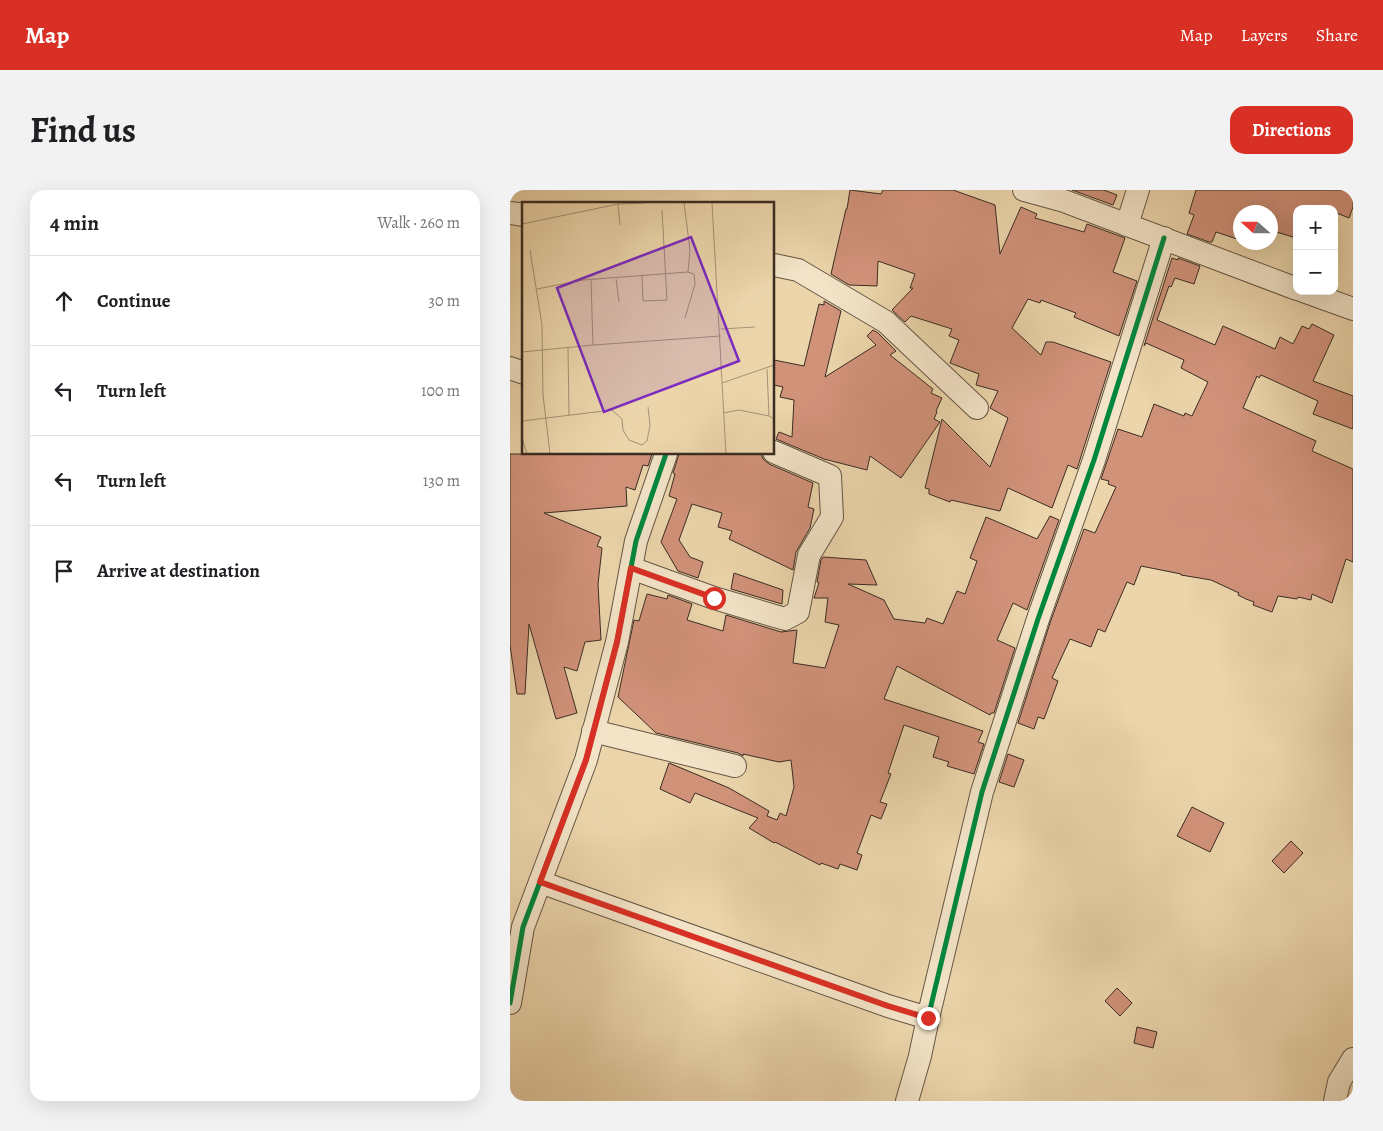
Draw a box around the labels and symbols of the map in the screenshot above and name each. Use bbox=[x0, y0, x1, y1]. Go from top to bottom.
inset map bbox=[522, 202, 775, 455]
north arrow bbox=[1233, 205, 1278, 250]
route start bbox=[703, 587, 726, 610]
route end bbox=[917, 1007, 940, 1030]

